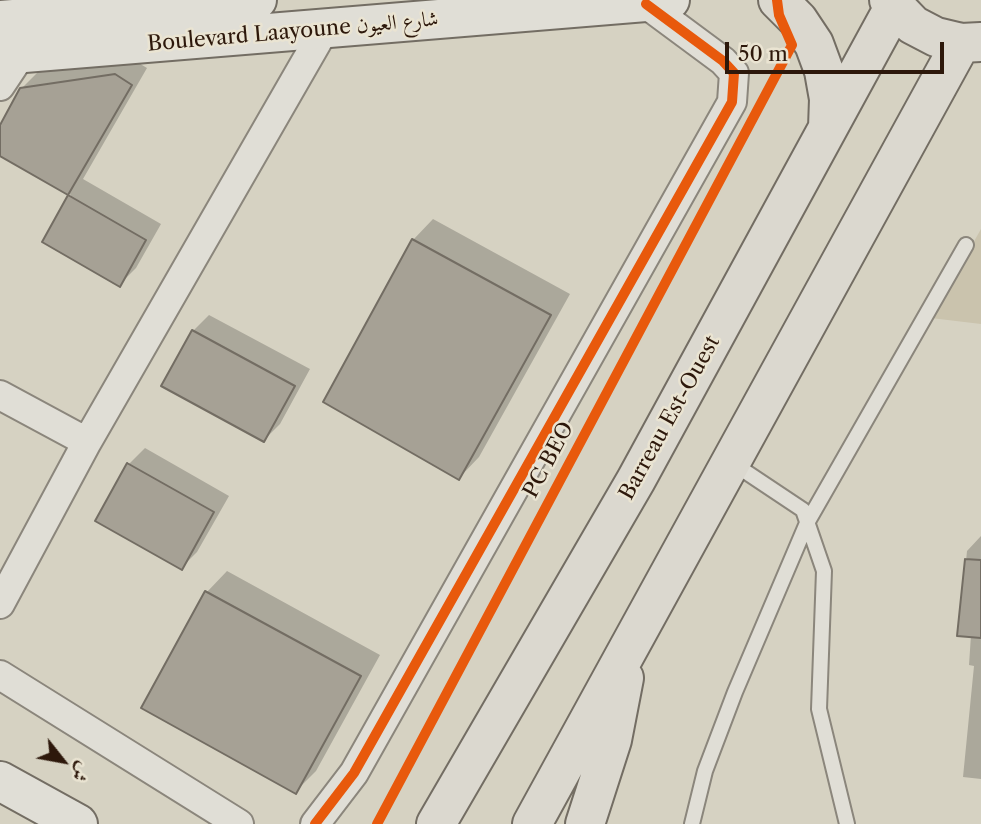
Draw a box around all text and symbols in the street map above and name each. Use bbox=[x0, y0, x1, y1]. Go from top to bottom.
street label: Boulevard Laayoune شارع العيون bbox=[146, 7, 440, 57]
scale bar bbox=[729, 28, 948, 72]
text: 50 m bbox=[738, 41, 788, 66]
street label: Barreau Est-Ouest bbox=[614, 332, 726, 504]
street label: PC BEO bbox=[519, 418, 579, 502]
north arrow bbox=[28, 726, 98, 796]
text: ش bbox=[67, 758, 96, 786]

